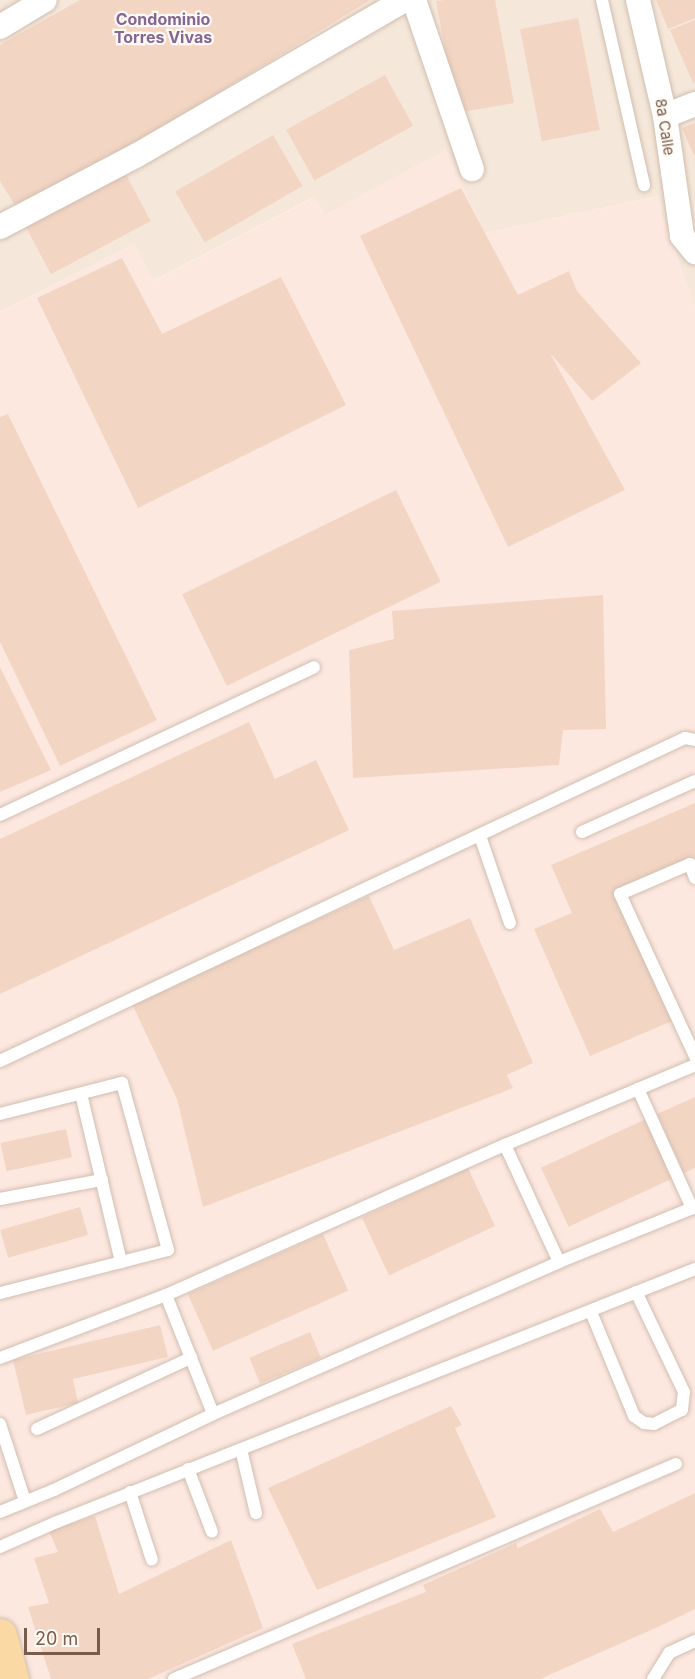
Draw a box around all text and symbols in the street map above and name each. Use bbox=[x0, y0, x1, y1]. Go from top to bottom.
district label: Condominio Torres Vivas bbox=[114, 9, 212, 47]
street label: 8a Calle bbox=[652, 97, 678, 157]
scale bar bbox=[27, 1616, 104, 1654]
text: 20 m bbox=[35, 1628, 78, 1649]

